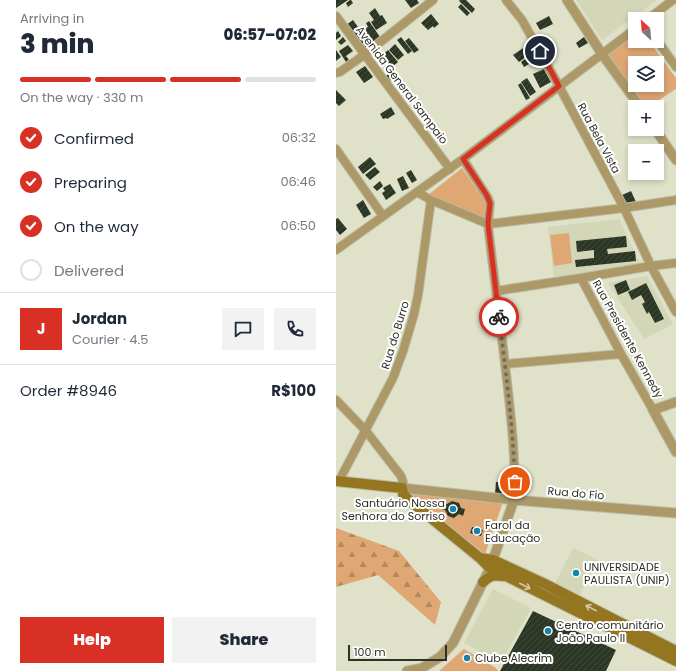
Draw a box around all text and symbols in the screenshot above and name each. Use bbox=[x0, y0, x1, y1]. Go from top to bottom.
text: Arriving in bbox=[20, 9, 84, 28]
north arrow bbox=[628, 12, 664, 48]
map controls bbox=[628, 12, 664, 180]
street label: Avenida General Sampaio bbox=[352, 23, 452, 147]
text: 06:57–07:02 bbox=[223, 24, 316, 45]
text: 3 min bbox=[20, 26, 94, 62]
pin bbox=[523, 34, 557, 68]
icon: home bbox=[529, 40, 551, 62]
button: layers bbox=[628, 56, 664, 92]
text: On the way · 330 m bbox=[20, 88, 143, 107]
street label: Rua Bela Vista bbox=[574, 100, 624, 176]
button: + bbox=[628, 100, 664, 136]
icon: check bbox=[20, 127, 42, 149]
text: Confirmed bbox=[54, 128, 134, 149]
text: 06:32 bbox=[282, 128, 316, 147]
button: − bbox=[628, 144, 664, 180]
icon: check bbox=[20, 171, 42, 193]
text: Preparing bbox=[54, 172, 127, 193]
text: 06:46 bbox=[280, 172, 316, 191]
icon: check bbox=[20, 215, 42, 237]
text: On the way bbox=[54, 216, 139, 237]
text: 06:50 bbox=[280, 216, 316, 235]
text: Delivered bbox=[54, 260, 124, 281]
street label: Rua Presidente Kennedy bbox=[589, 277, 668, 402]
courier bbox=[479, 297, 519, 337]
street label: Rua do Burro bbox=[377, 299, 413, 371]
icon: bike bbox=[488, 306, 510, 328]
text: Jordan bbox=[72, 308, 127, 329]
button: chat bbox=[222, 308, 264, 350]
button: phone bbox=[274, 308, 316, 350]
text: J bbox=[37, 318, 45, 339]
text: Courier · 4.5 bbox=[72, 330, 148, 349]
text: Order #8946 bbox=[20, 380, 117, 401]
text: R$100 bbox=[271, 380, 316, 401]
pin bbox=[498, 465, 532, 499]
icon: bag bbox=[504, 471, 526, 493]
street label: Rua do Fio bbox=[547, 483, 605, 503]
place label: Santuário Nossa Senhora do Sorriso bbox=[342, 495, 445, 524]
marker: Santuário Nossa Senhora do Sorriso bbox=[448, 504, 458, 514]
place label: Farol da Educação bbox=[485, 517, 540, 546]
marker: Farol da Educação bbox=[472, 526, 482, 536]
place label: UNIVERSIDADE PAULISTA (UNIP) bbox=[584, 559, 670, 588]
marker: UNIVERSIDADE PAULISTA (UNIP) bbox=[571, 568, 581, 578]
one-way arrow bbox=[518, 582, 530, 590]
one-way arrow bbox=[585, 604, 597, 611]
button: Help bbox=[20, 617, 164, 663]
button: Share bbox=[172, 617, 316, 663]
place label: Centro comunitário João Paulo II bbox=[556, 617, 664, 646]
marker: Centro comunitário João Paulo II bbox=[543, 626, 553, 636]
scale bar bbox=[348, 643, 447, 662]
text: 100 m bbox=[354, 644, 386, 660]
place label: Clube Alecrim bbox=[475, 650, 552, 666]
marker: Clube Alecrim bbox=[462, 653, 472, 663]

